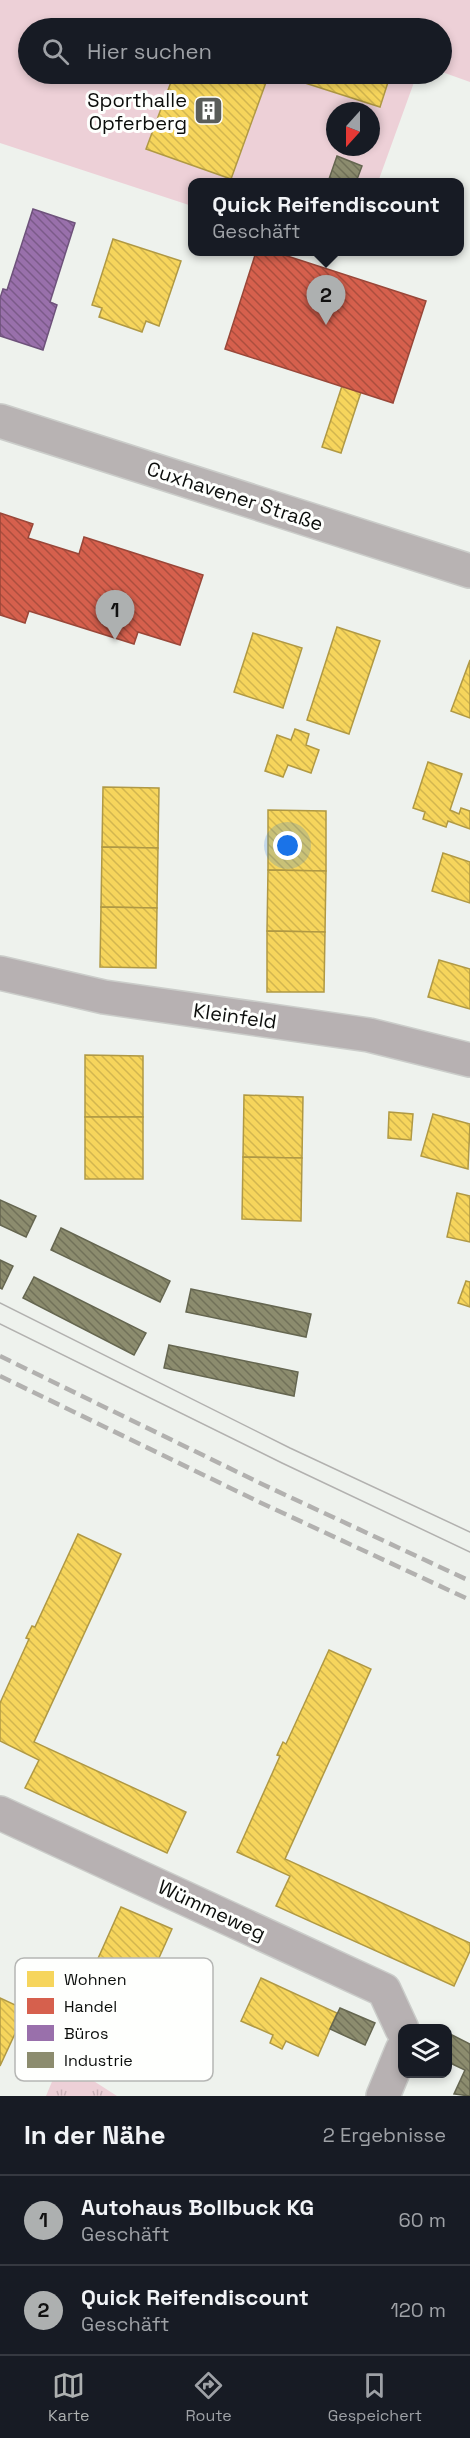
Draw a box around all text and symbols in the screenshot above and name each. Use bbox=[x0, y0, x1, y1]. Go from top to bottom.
search box bbox=[18, 18, 452, 84]
icon: search bbox=[39, 35, 72, 68]
text: Hier suchen bbox=[87, 37, 212, 65]
place label: Sporthalle Opferberg bbox=[87, 87, 187, 136]
building icon: Sporthalle Opferberg bbox=[192, 95, 224, 127]
north arrow bbox=[326, 102, 380, 156]
popup bbox=[188, 178, 464, 256]
text: Quick Reifendiscount bbox=[212, 190, 440, 218]
text: Geschäft bbox=[212, 218, 301, 244]
pin: 2 bbox=[306, 276, 346, 325]
street label: Cuxhavener Straße bbox=[144, 455, 326, 537]
pin: 1 bbox=[96, 590, 134, 640]
your location bbox=[273, 831, 302, 860]
street label: Kleinfeld bbox=[192, 997, 278, 1035]
street label: Wümmeweg bbox=[154, 1874, 270, 1946]
legend bbox=[15, 1958, 213, 2081]
text: Wohnen bbox=[64, 1969, 127, 1990]
text: Handel bbox=[64, 1996, 117, 2017]
text: Büros bbox=[64, 2023, 108, 2044]
map controls bbox=[398, 2024, 452, 2078]
button: layers bbox=[398, 2024, 452, 2078]
text: Industrie bbox=[64, 2050, 133, 2071]
text: In der Nähe bbox=[24, 2118, 165, 2152]
text: 2 Ergebnisse bbox=[323, 2122, 446, 2148]
text: Autohaus Bollbuck KG bbox=[81, 2193, 314, 2221]
text: 1 bbox=[39, 2207, 48, 2233]
text: 60 m bbox=[399, 2207, 446, 2233]
text: Geschäft bbox=[81, 2221, 169, 2247]
text: Quick Reifendiscount bbox=[81, 2283, 309, 2311]
text: 2 bbox=[38, 2297, 49, 2323]
text: 120 m bbox=[390, 2297, 446, 2323]
text: Geschäft bbox=[81, 2311, 169, 2337]
tab: Karte bbox=[48, 2369, 90, 2426]
tab: Route bbox=[185, 2369, 232, 2426]
tab: Gespeichert bbox=[328, 2369, 422, 2426]

